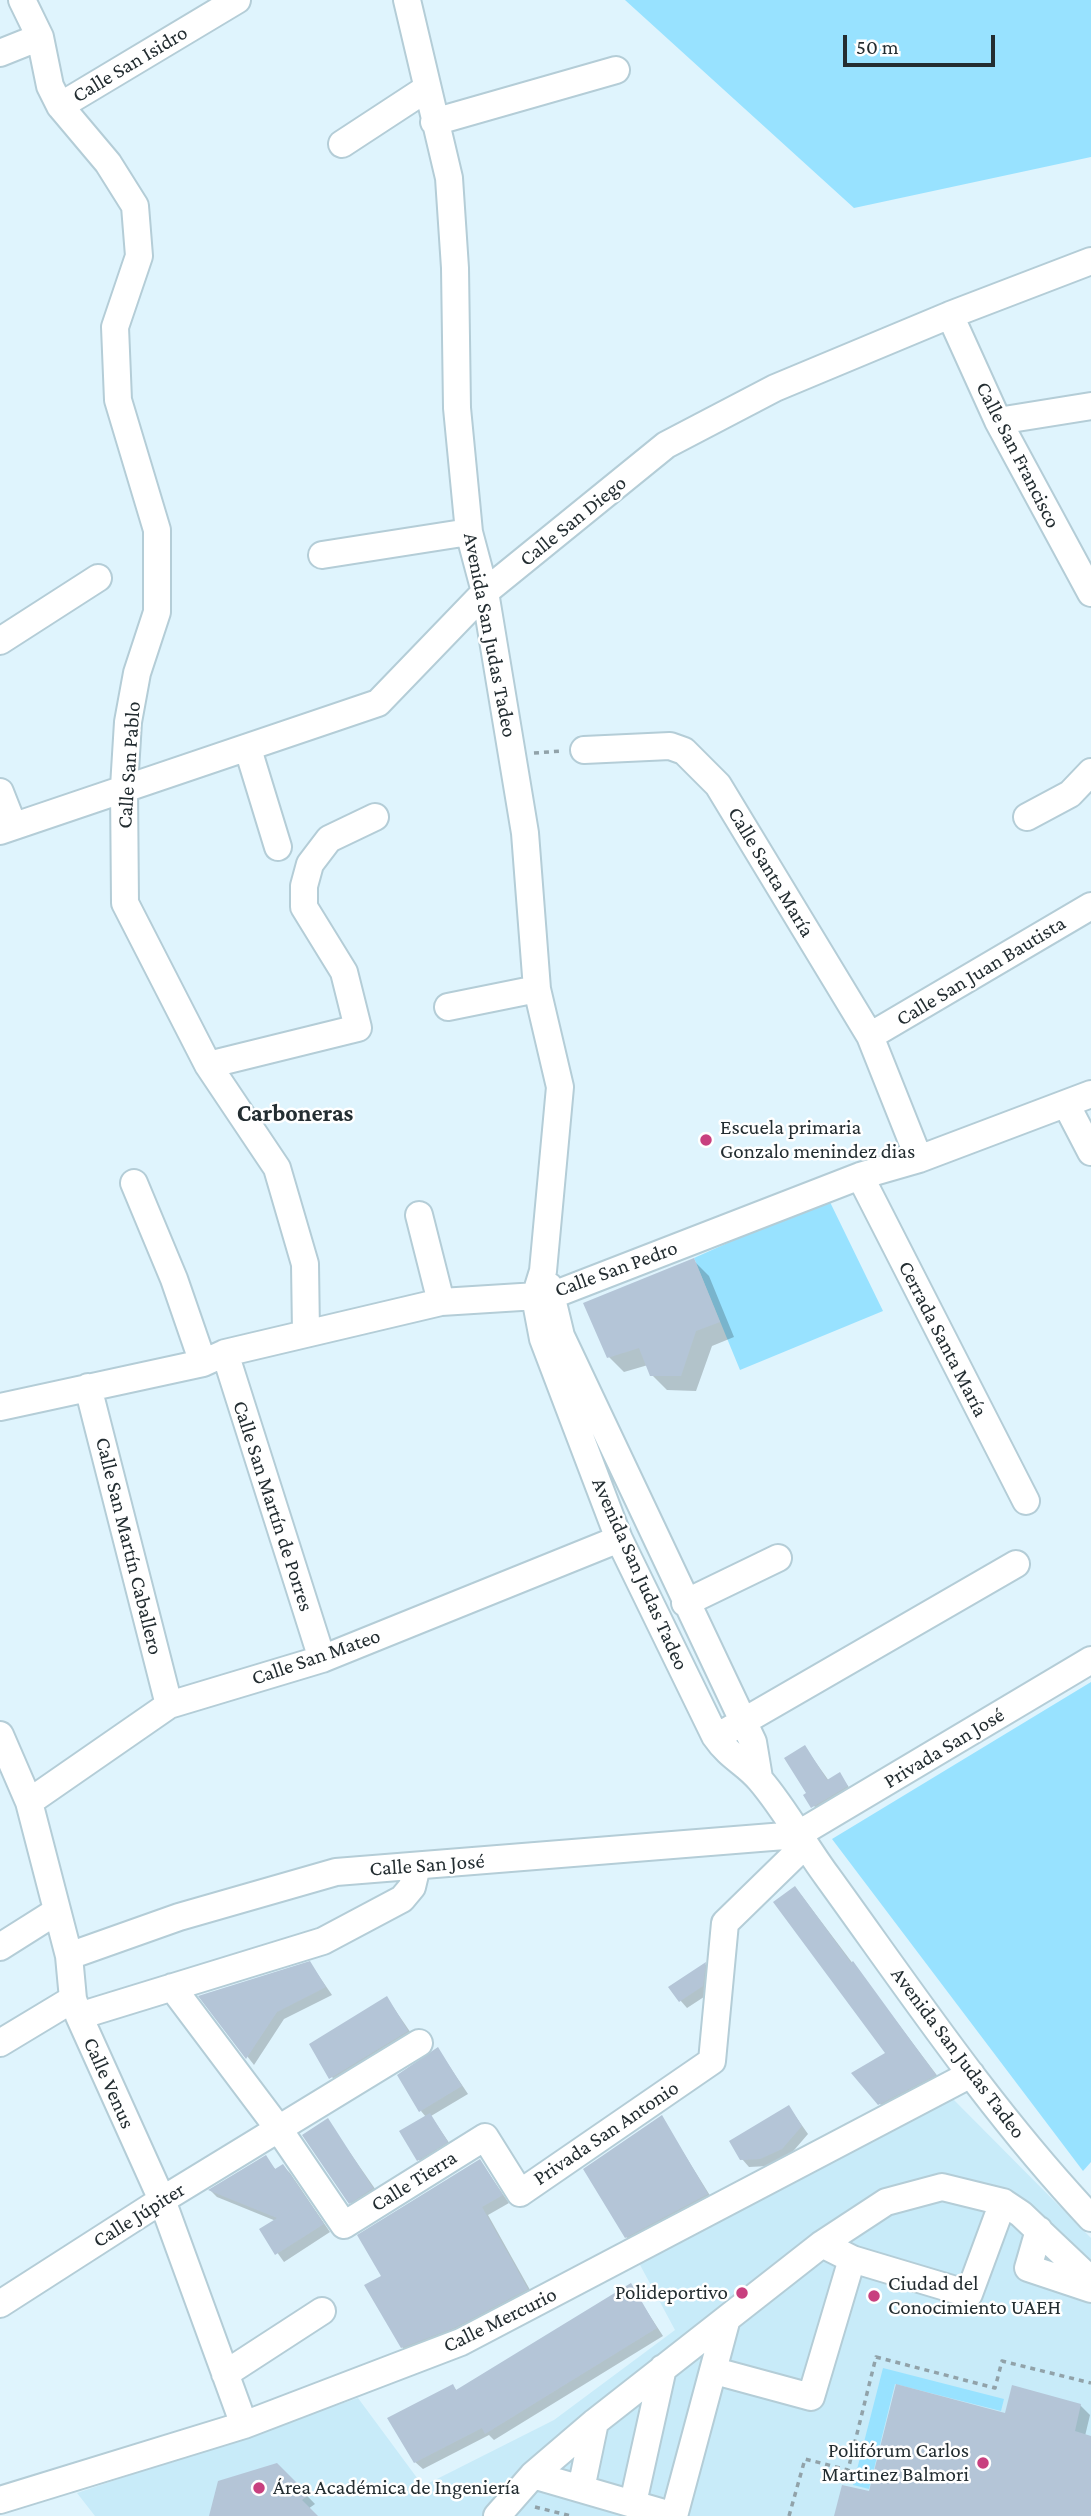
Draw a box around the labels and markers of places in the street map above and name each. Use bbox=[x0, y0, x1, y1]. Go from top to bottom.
place label: Escuela primaria Gonzalo menindez dias bbox=[720, 1115, 915, 1165]
marker: Escuela primaria Gonzalo menindez dias bbox=[698, 1132, 714, 1148]
place label: Ciudad del Conocimiento UAEH bbox=[888, 2271, 1061, 2321]
place label: Polideportivo bbox=[615, 2280, 728, 2306]
marker: Polideportivo bbox=[734, 2285, 750, 2301]
marker: Ciudad del Conocimiento UAEH bbox=[866, 2288, 882, 2304]
place label: Polifórum Carlos Martinez Balmori bbox=[822, 2438, 969, 2488]
marker: Polifórum Carlos Martinez Balmori bbox=[975, 2455, 991, 2471]
place label: Área Académica de Ingeniería bbox=[273, 2475, 520, 2501]
marker: Área Académica de Ingeniería bbox=[251, 2480, 267, 2496]

